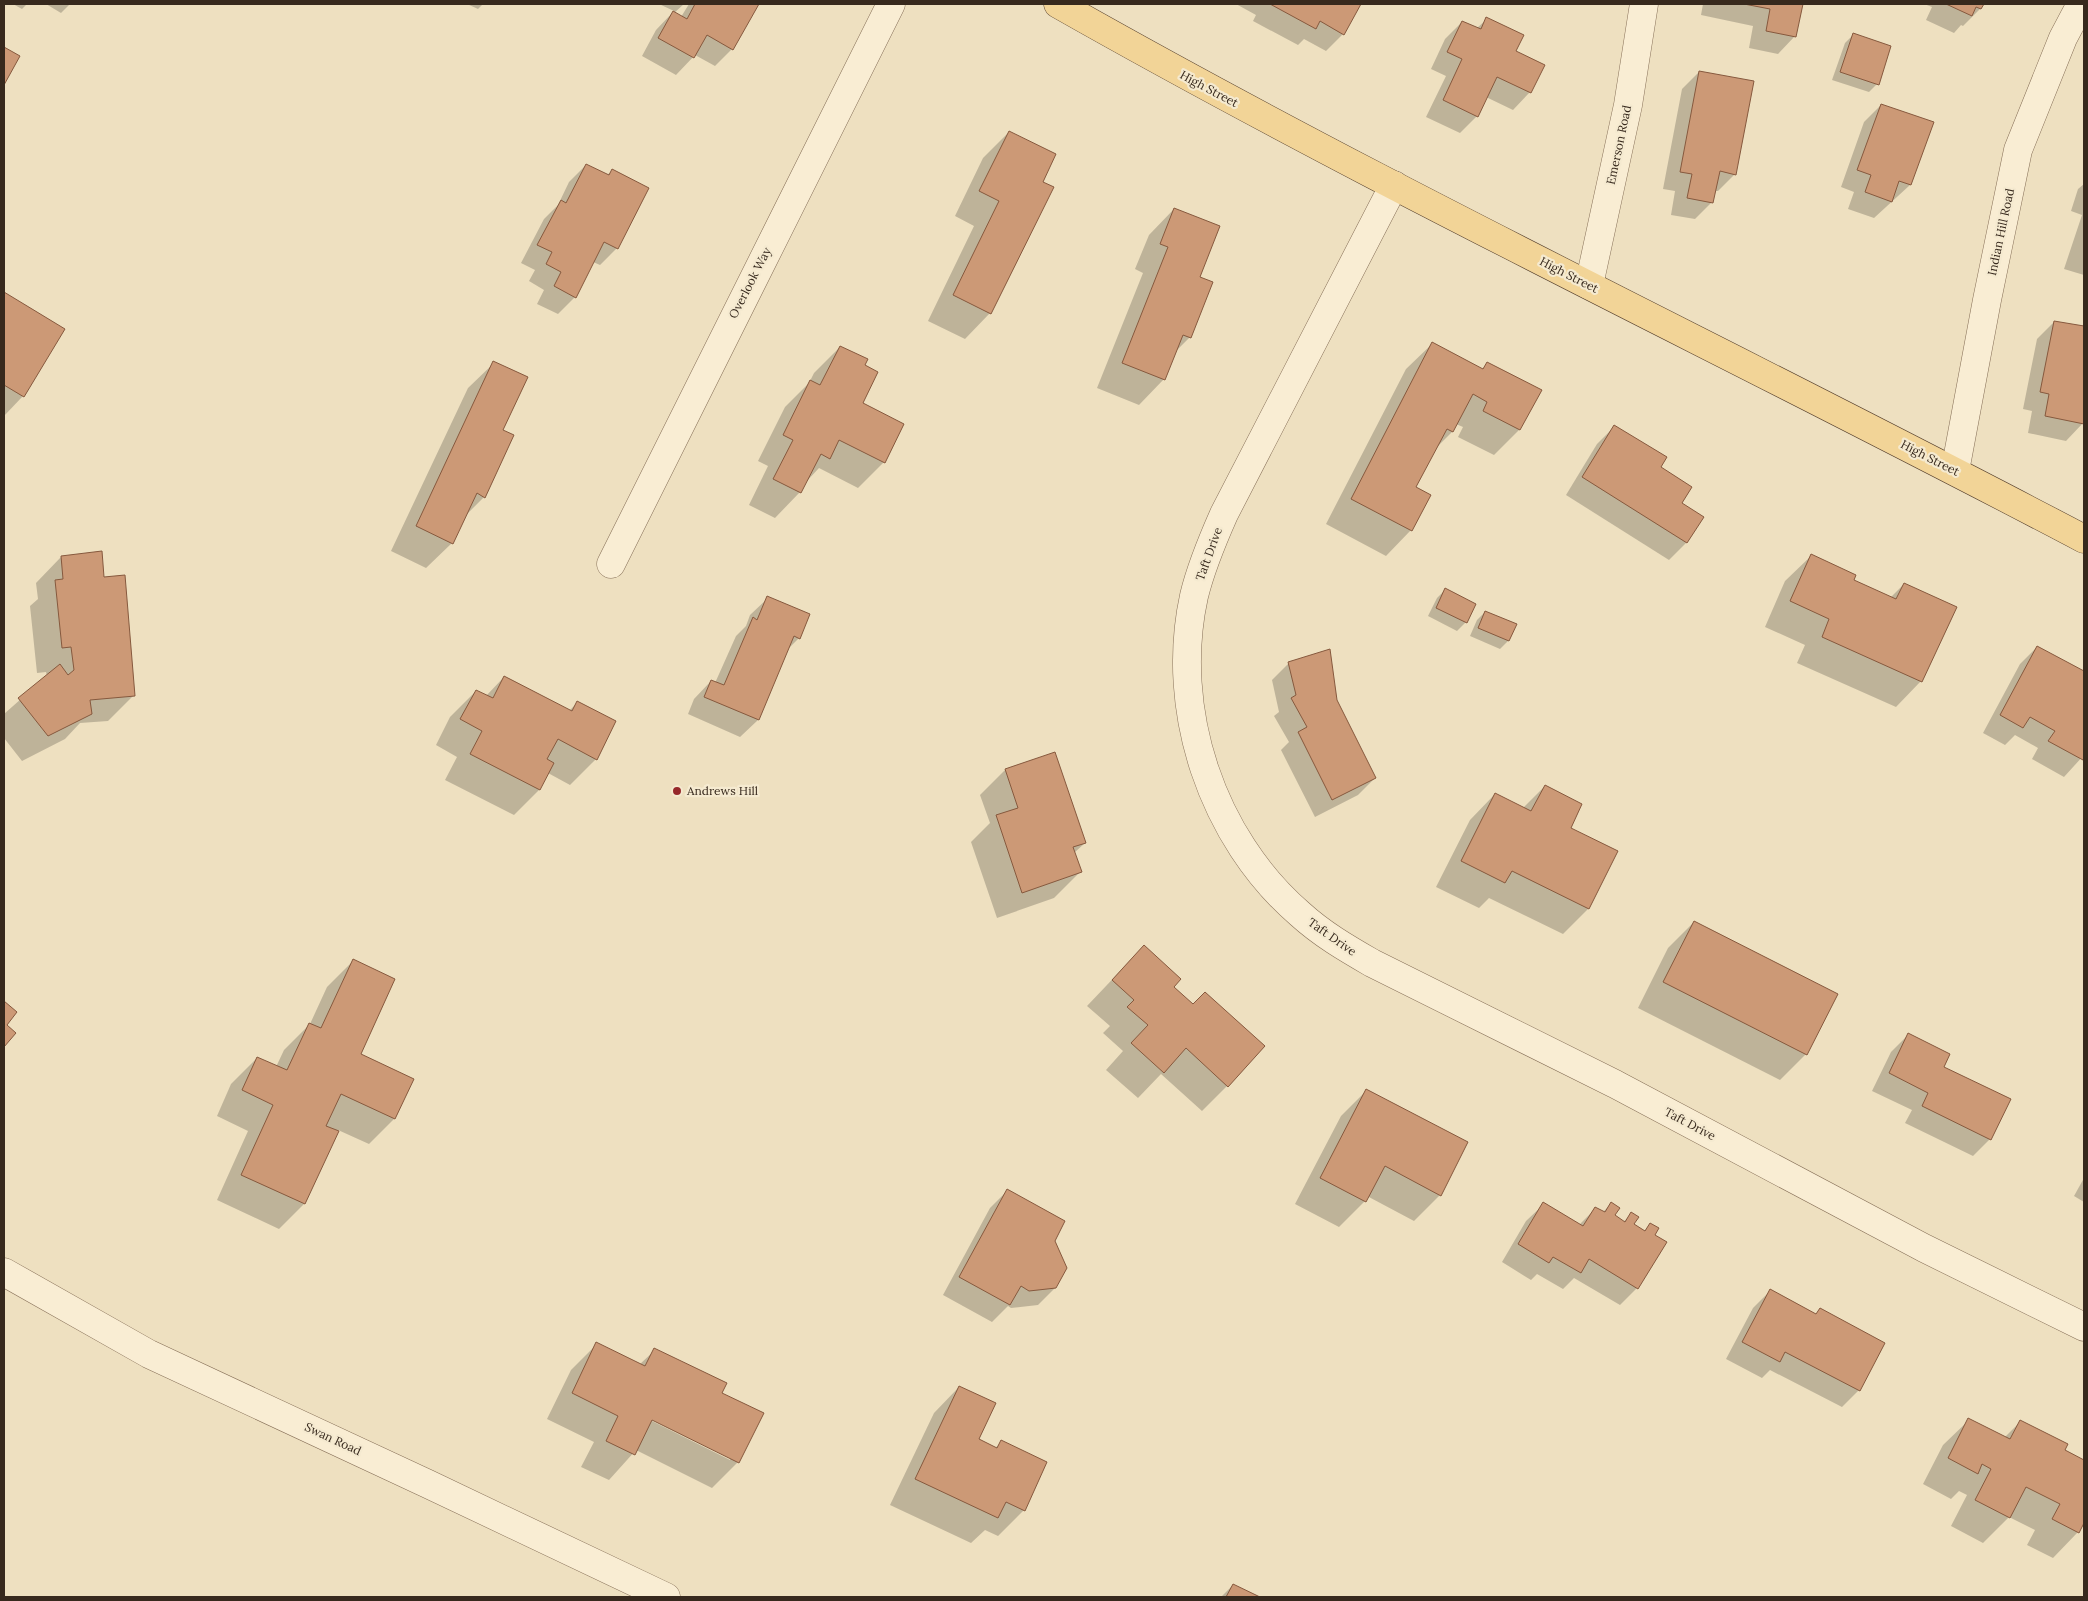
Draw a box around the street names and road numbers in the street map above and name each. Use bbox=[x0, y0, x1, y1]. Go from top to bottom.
street label: High Street bbox=[1177, 67, 1241, 110]
street label: Emerson Road bbox=[1603, 104, 1634, 186]
street label: Indian Hill Road bbox=[1984, 187, 2017, 277]
street label: Overlook Way bbox=[725, 244, 774, 321]
street label: High Street bbox=[1537, 253, 1601, 296]
street label: High Street bbox=[1898, 436, 1962, 479]
street label: Taft Drive bbox=[1192, 525, 1225, 583]
street label: Taft Drive bbox=[1305, 914, 1360, 959]
street label: Taft Drive bbox=[1662, 1104, 1719, 1143]
street label: Swan Road bbox=[303, 1419, 364, 1458]

